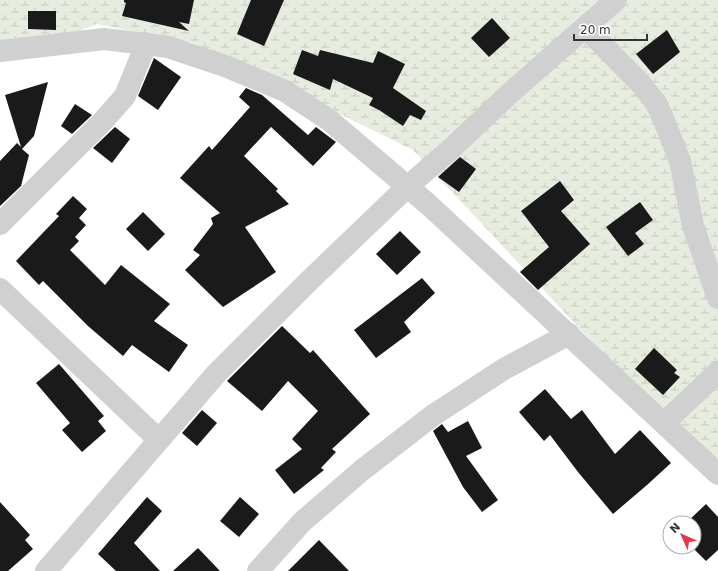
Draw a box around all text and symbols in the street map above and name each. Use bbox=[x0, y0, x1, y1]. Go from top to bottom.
scale bar bbox=[574, 16, 647, 42]
text: 20 m bbox=[580, 23, 611, 37]
north arrow bbox=[662, 515, 702, 555]
text: N bbox=[667, 520, 683, 536]

